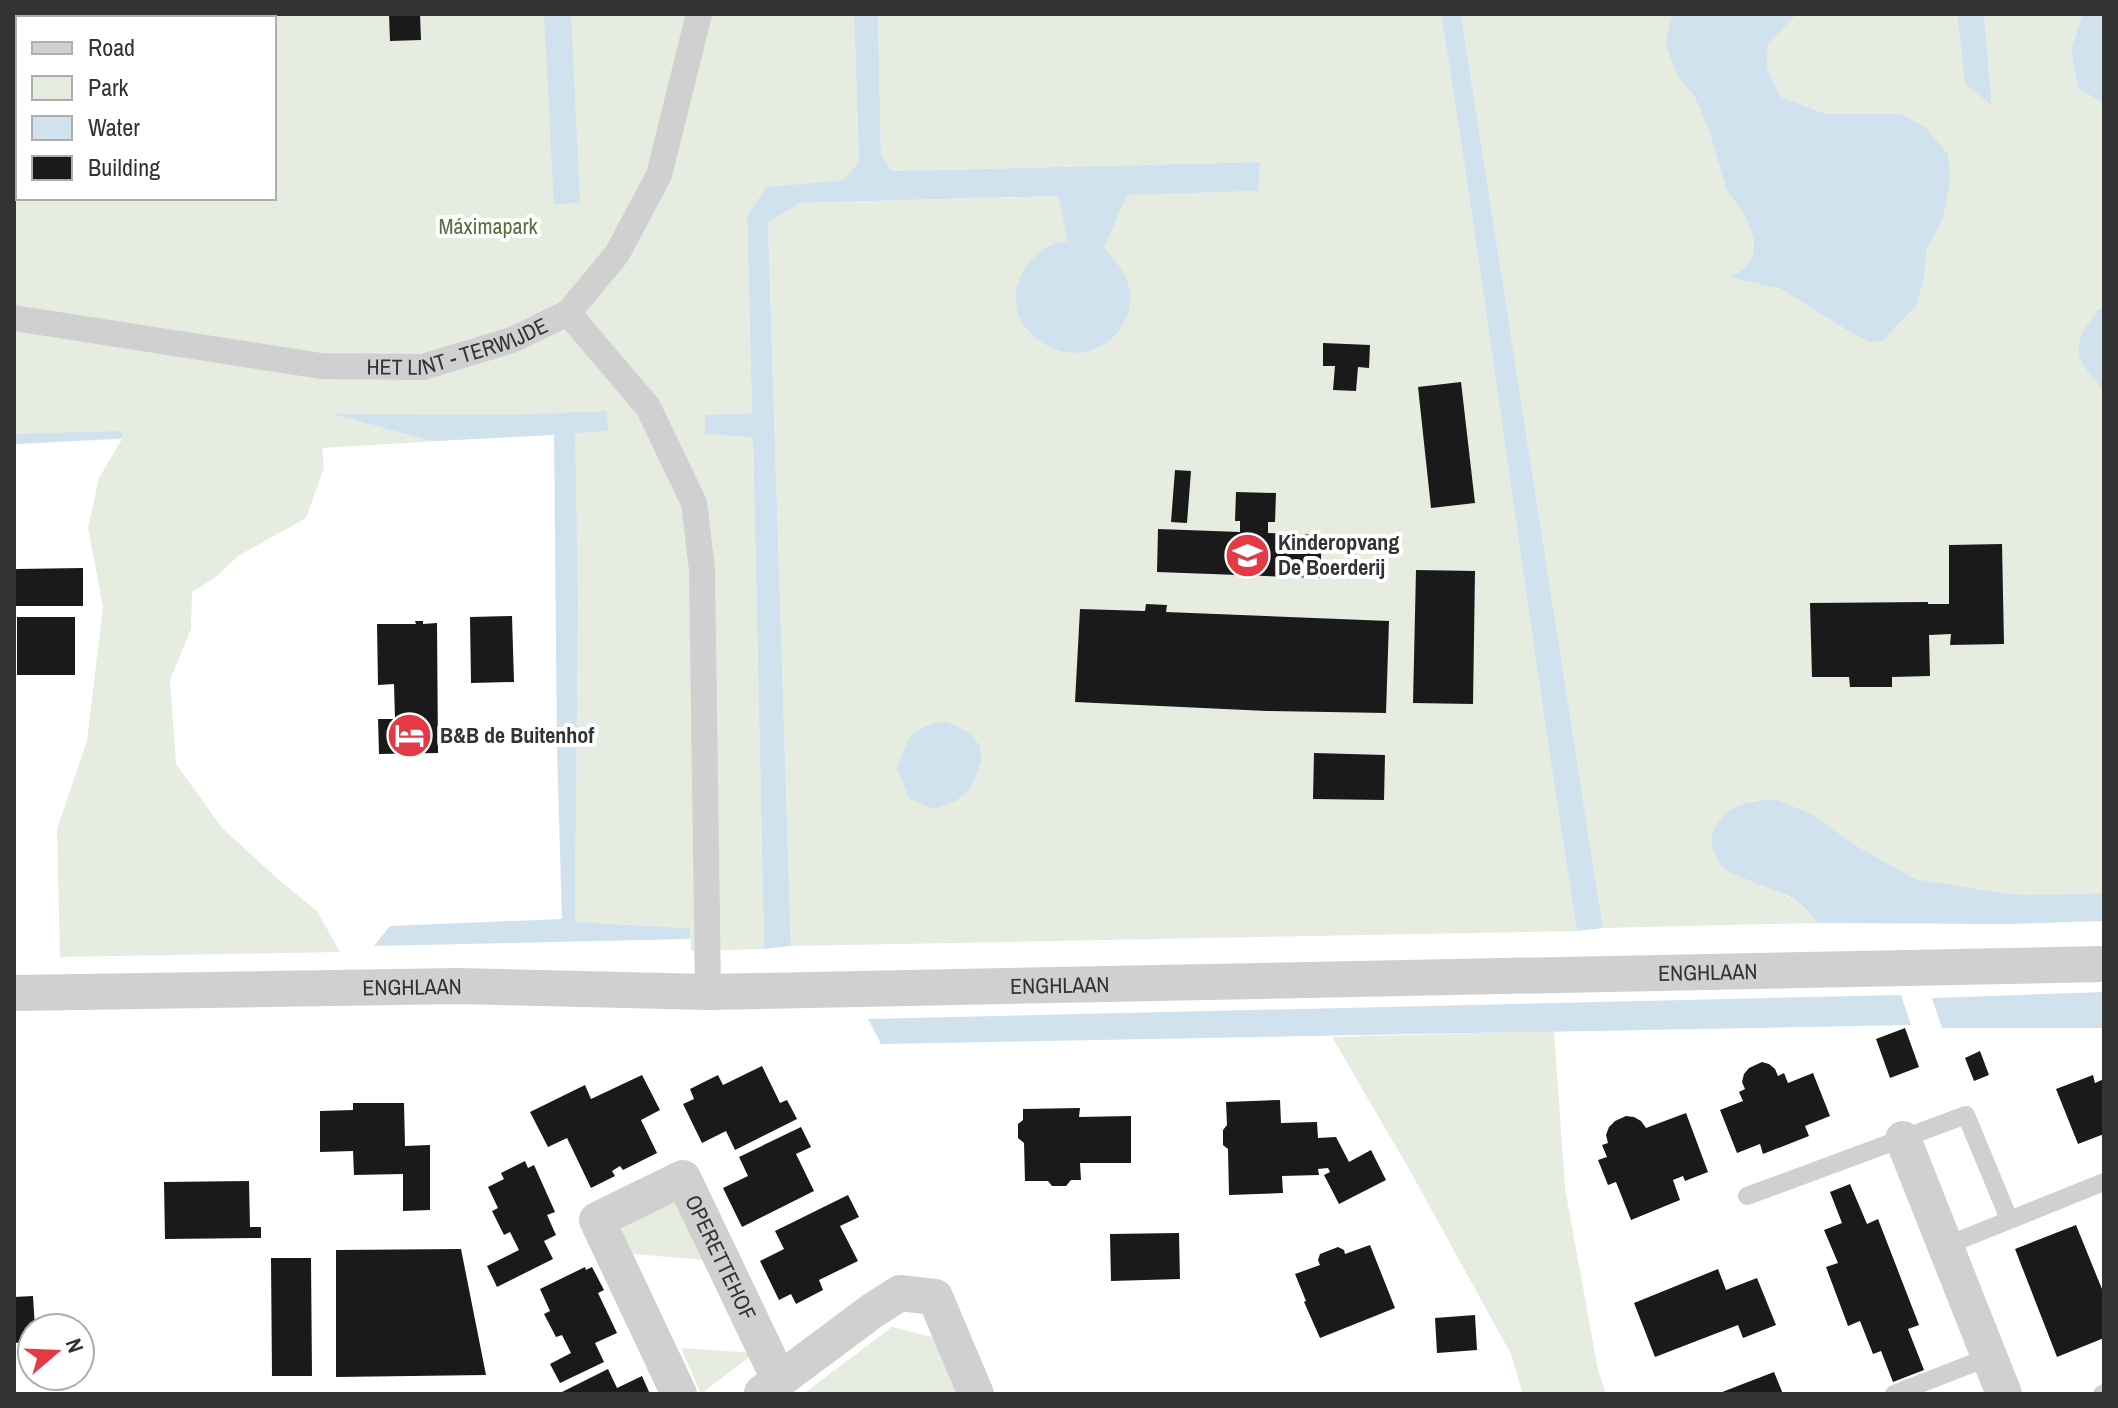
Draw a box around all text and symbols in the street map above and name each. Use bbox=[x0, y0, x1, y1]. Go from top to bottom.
legend bbox=[16, 16, 276, 200]
text: Road bbox=[88, 31, 135, 63]
text: Park bbox=[88, 71, 129, 103]
text: Water bbox=[88, 111, 140, 143]
text: Building bbox=[88, 151, 160, 183]
park label: Máximapark bbox=[438, 211, 539, 241]
street label: HET LINT - TERWIJDE bbox=[366, 310, 553, 382]
place label: Kinderopvang De Boerderij bbox=[1278, 527, 1399, 582]
school or university icon: Kinderopvang De Boerderij bbox=[1223, 531, 1271, 579]
hotel icon: B&B de Buitenhof bbox=[385, 711, 433, 759]
place label: B&B de Buitenhof bbox=[440, 720, 594, 750]
street label: ENGHLAAN bbox=[1658, 956, 1758, 988]
street label: ENGHLAAN bbox=[1010, 969, 1110, 1001]
street label: ENGHLAAN bbox=[362, 971, 462, 1003]
street label: OPERETTEHOF bbox=[678, 1190, 764, 1325]
north arrow bbox=[16, 1312, 96, 1392]
text: N bbox=[59, 1334, 91, 1357]

